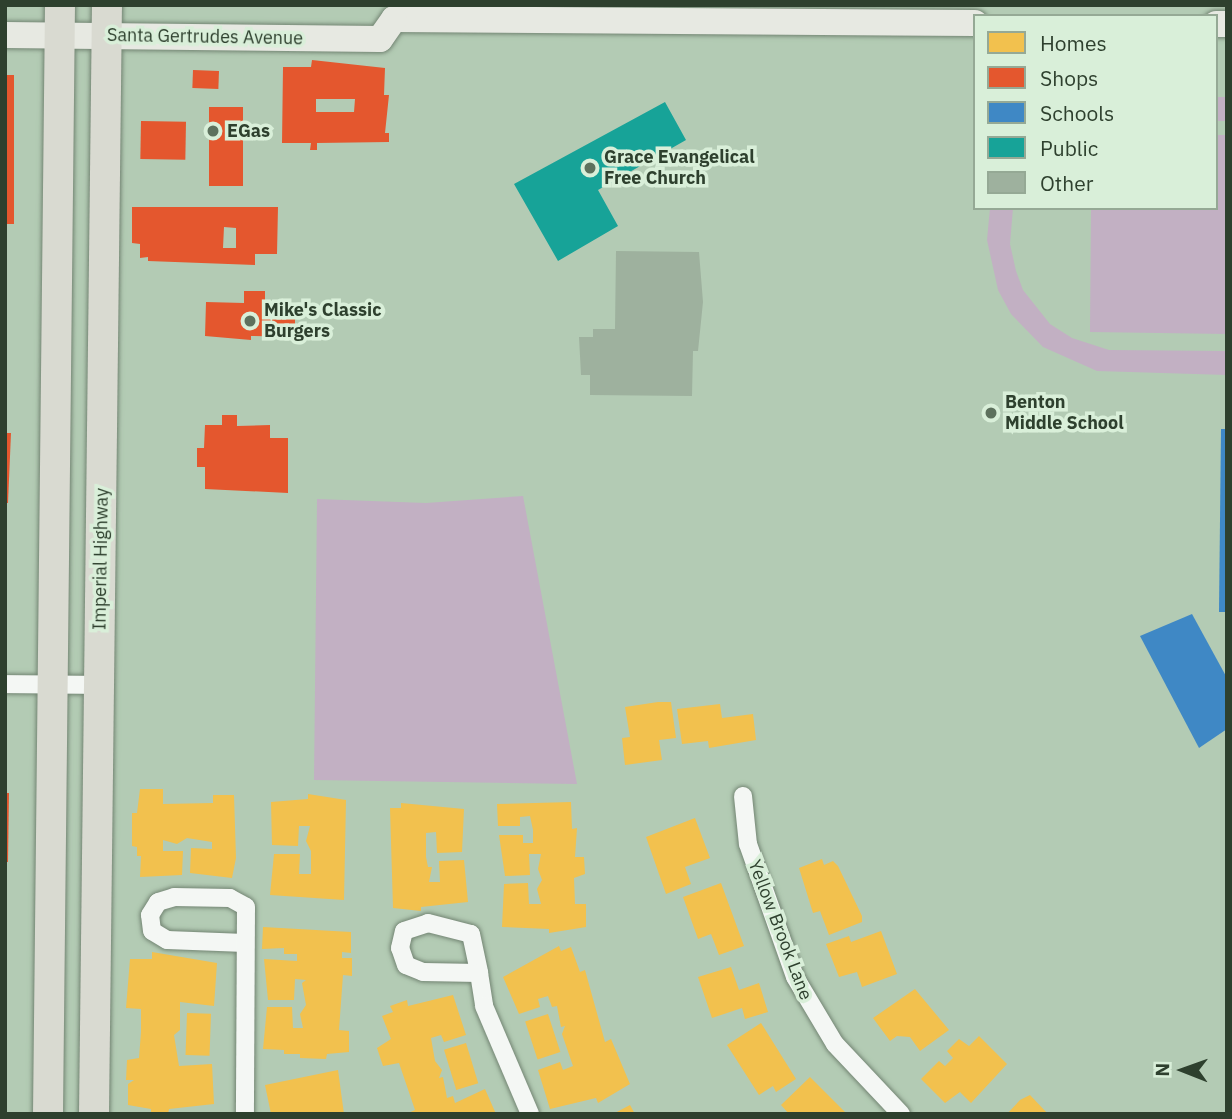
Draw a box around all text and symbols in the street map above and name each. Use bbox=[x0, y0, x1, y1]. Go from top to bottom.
legend bbox=[973, 14, 1218, 210]
street label: Santa Gertrudes Avenue bbox=[107, 24, 303, 50]
text: Homes bbox=[1040, 29, 1107, 57]
text: Shops bbox=[1040, 64, 1098, 92]
text: Schools bbox=[1040, 99, 1114, 127]
place label: EGas bbox=[227, 120, 270, 142]
marker: EGas bbox=[205, 123, 221, 139]
text: Public bbox=[1040, 134, 1098, 162]
place label: Grace Evangelical Free Church bbox=[604, 147, 755, 190]
marker: Grace Evangelical Free Church bbox=[582, 160, 598, 176]
text: Other bbox=[1040, 169, 1093, 197]
place label: Mike's Classic Burgers bbox=[264, 300, 382, 342]
marker: Mike's Classic Burgers bbox=[242, 313, 258, 329]
place label: Benton Middle School bbox=[1005, 392, 1124, 434]
marker: Benton Middle School bbox=[983, 405, 999, 421]
street label: Imperial Highway bbox=[89, 488, 113, 630]
street label: Yellow Brook Lane bbox=[743, 857, 817, 1003]
north arrow bbox=[1148, 1035, 1218, 1105]
text: N bbox=[1150, 1063, 1174, 1077]

